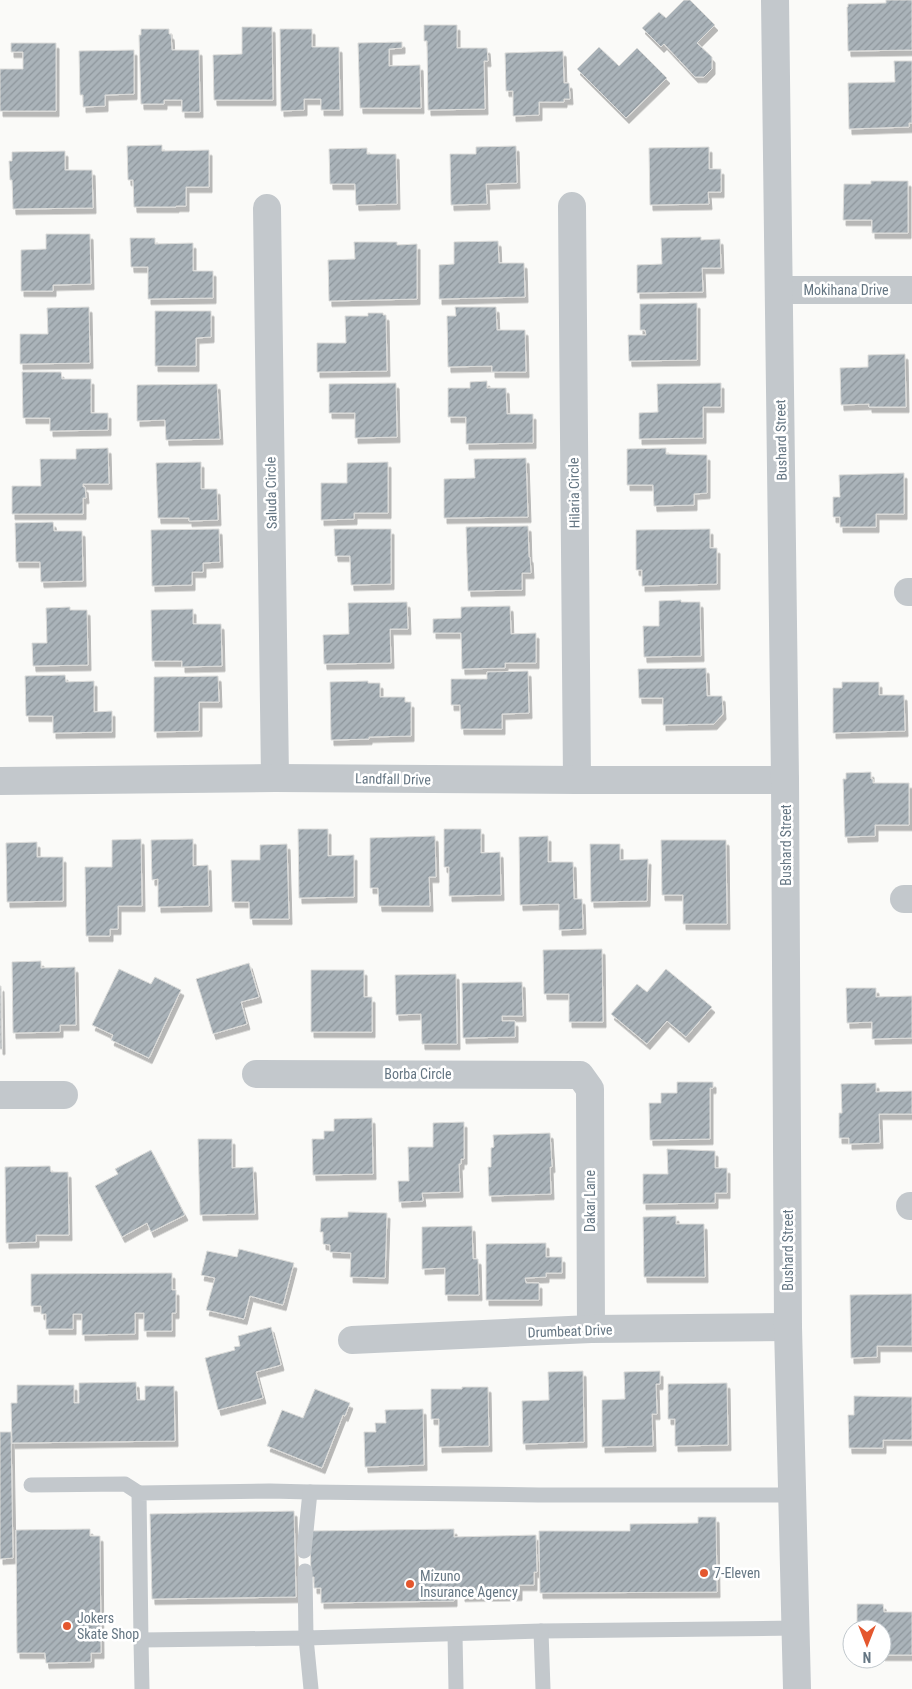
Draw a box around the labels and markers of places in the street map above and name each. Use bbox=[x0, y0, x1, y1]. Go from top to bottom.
place label: 7-Eleven bbox=[714, 1565, 760, 1581]
marker: 7-Eleven bbox=[698, 1567, 710, 1579]
place label: Mizuno Insurance Agency bbox=[420, 1568, 518, 1600]
marker: Mizuno Insurance Agency bbox=[404, 1578, 416, 1590]
place label: Jokers Skate Shop bbox=[77, 1610, 139, 1642]
marker: Jokers Skate Shop bbox=[61, 1620, 73, 1632]

